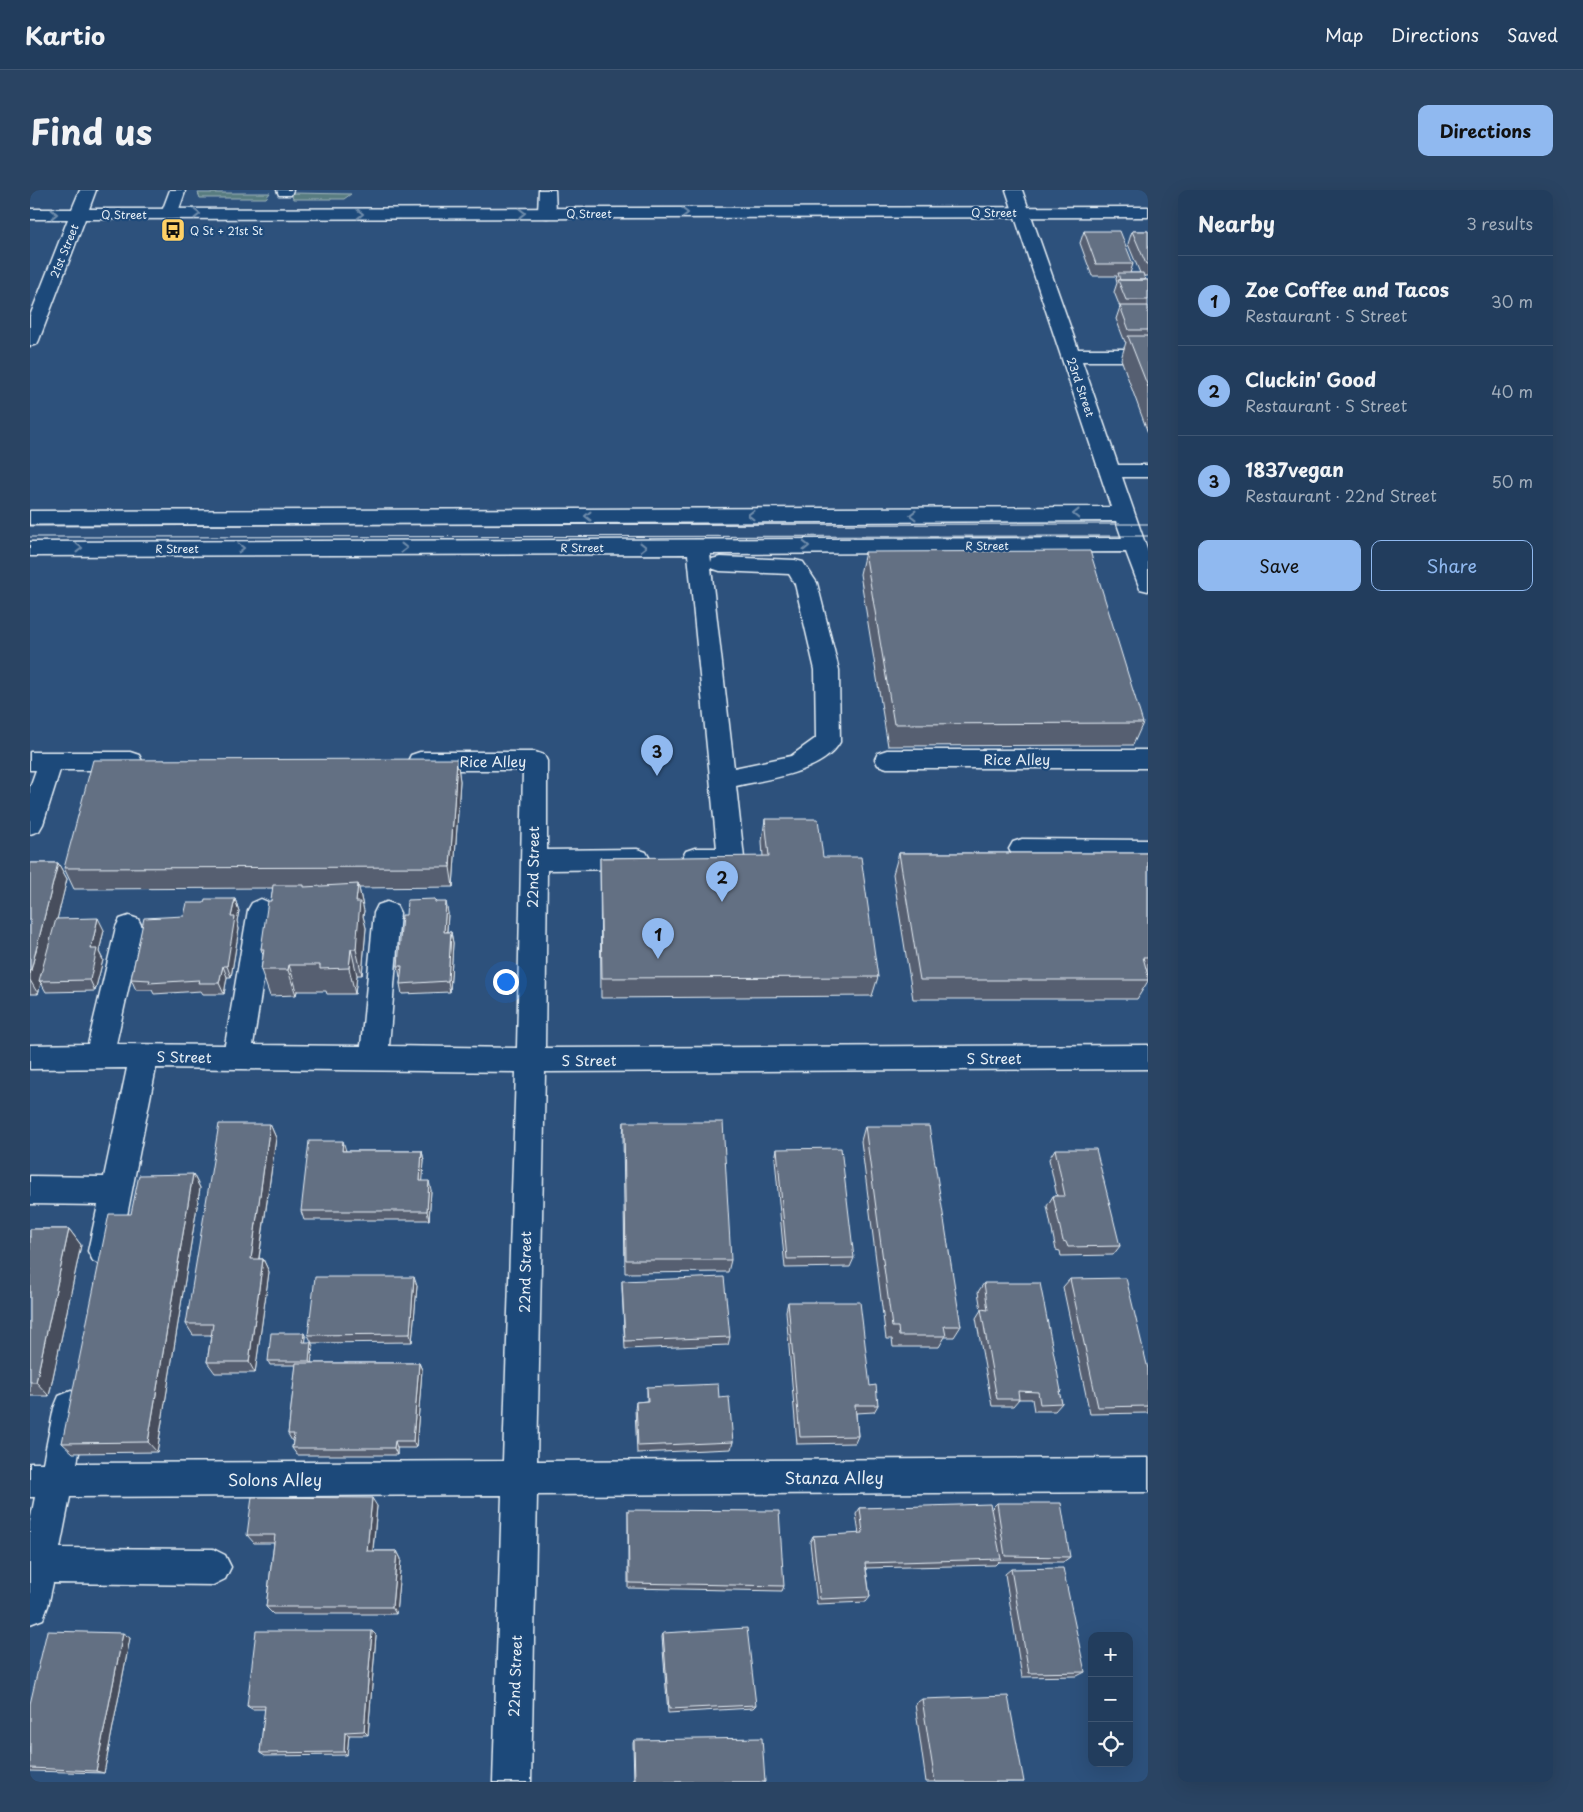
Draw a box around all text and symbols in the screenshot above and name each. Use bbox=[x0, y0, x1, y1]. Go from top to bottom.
text: Kartio bbox=[25, 17, 105, 53]
text: Map bbox=[1325, 21, 1363, 48]
text: Directions bbox=[1391, 21, 1479, 48]
text: Saved bbox=[1507, 21, 1558, 48]
text: Find us bbox=[30, 104, 152, 157]
button: Directions bbox=[1418, 105, 1553, 156]
street label: Q Street bbox=[971, 204, 1017, 221]
street label: Q Street bbox=[566, 205, 612, 222]
street label: Q Street bbox=[101, 206, 147, 223]
text: Nearby bbox=[1198, 207, 1275, 239]
one-way arrow bbox=[519, 208, 527, 218]
one-way arrow bbox=[682, 208, 689, 218]
one-way arrow bbox=[51, 209, 59, 219]
one-way arrow bbox=[194, 209, 202, 219]
one-way arrow bbox=[356, 209, 364, 219]
text: 3 results bbox=[1466, 211, 1533, 235]
bus stop icon: Q St + 21st St bbox=[160, 217, 186, 243]
street label: 21st Street bbox=[45, 221, 83, 281]
place label: Q St + 21st St bbox=[190, 222, 264, 239]
text: Zoe Coffee and Tacos bbox=[1245, 275, 1449, 303]
text: 1 bbox=[1210, 289, 1218, 313]
text: 30 m bbox=[1491, 289, 1533, 313]
text: Restaurant · S Street bbox=[1245, 303, 1407, 327]
street label: 23rd Street bbox=[1063, 355, 1099, 420]
text: Cluckin' Good bbox=[1245, 365, 1376, 393]
text: 2 bbox=[1208, 379, 1220, 403]
text: 40 m bbox=[1491, 379, 1533, 403]
text: Restaurant · S Street bbox=[1245, 393, 1407, 417]
text: 1837vegan bbox=[1245, 455, 1344, 483]
text: 3 bbox=[1209, 469, 1219, 493]
text: 50 m bbox=[1492, 469, 1533, 493]
text: Restaurant · 22nd Street bbox=[1245, 483, 1437, 507]
one-way arrow bbox=[1071, 509, 1079, 519]
one-way arrow bbox=[746, 510, 754, 520]
one-way arrow bbox=[909, 510, 916, 520]
one-way arrow bbox=[584, 511, 592, 521]
street label: R Street bbox=[965, 537, 1009, 554]
street label: R Street bbox=[560, 539, 604, 556]
street label: R Street bbox=[155, 540, 199, 557]
button: Save bbox=[1198, 540, 1361, 591]
button: Share bbox=[1371, 540, 1533, 591]
one-way arrow bbox=[802, 541, 810, 551]
one-way arrow bbox=[640, 542, 647, 552]
one-way arrow bbox=[75, 543, 83, 553]
one-way arrow bbox=[238, 543, 245, 553]
one-way arrow bbox=[400, 543, 408, 553]
pin: 3 bbox=[641, 735, 673, 776]
street label: Rice Alley bbox=[984, 749, 1050, 770]
street label: Rice Alley bbox=[460, 751, 526, 772]
street label: 22nd Street bbox=[522, 826, 544, 908]
pin: 2 bbox=[706, 861, 738, 902]
pin: 1 bbox=[642, 918, 674, 959]
your location bbox=[493, 969, 519, 995]
street label: S Street bbox=[156, 1046, 212, 1068]
street label: S Street bbox=[967, 1048, 1022, 1069]
street label: S Street bbox=[562, 1050, 617, 1071]
street label: 22nd Street bbox=[514, 1231, 536, 1313]
street label: Stanza Alley bbox=[784, 1465, 884, 1489]
street label: Solons Alley bbox=[228, 1467, 322, 1491]
map controls bbox=[1088, 1632, 1133, 1767]
button: + bbox=[1088, 1632, 1133, 1677]
street label: 22nd Street bbox=[503, 1634, 527, 1717]
button: − bbox=[1088, 1677, 1133, 1722]
button: locate bbox=[1088, 1722, 1133, 1767]

